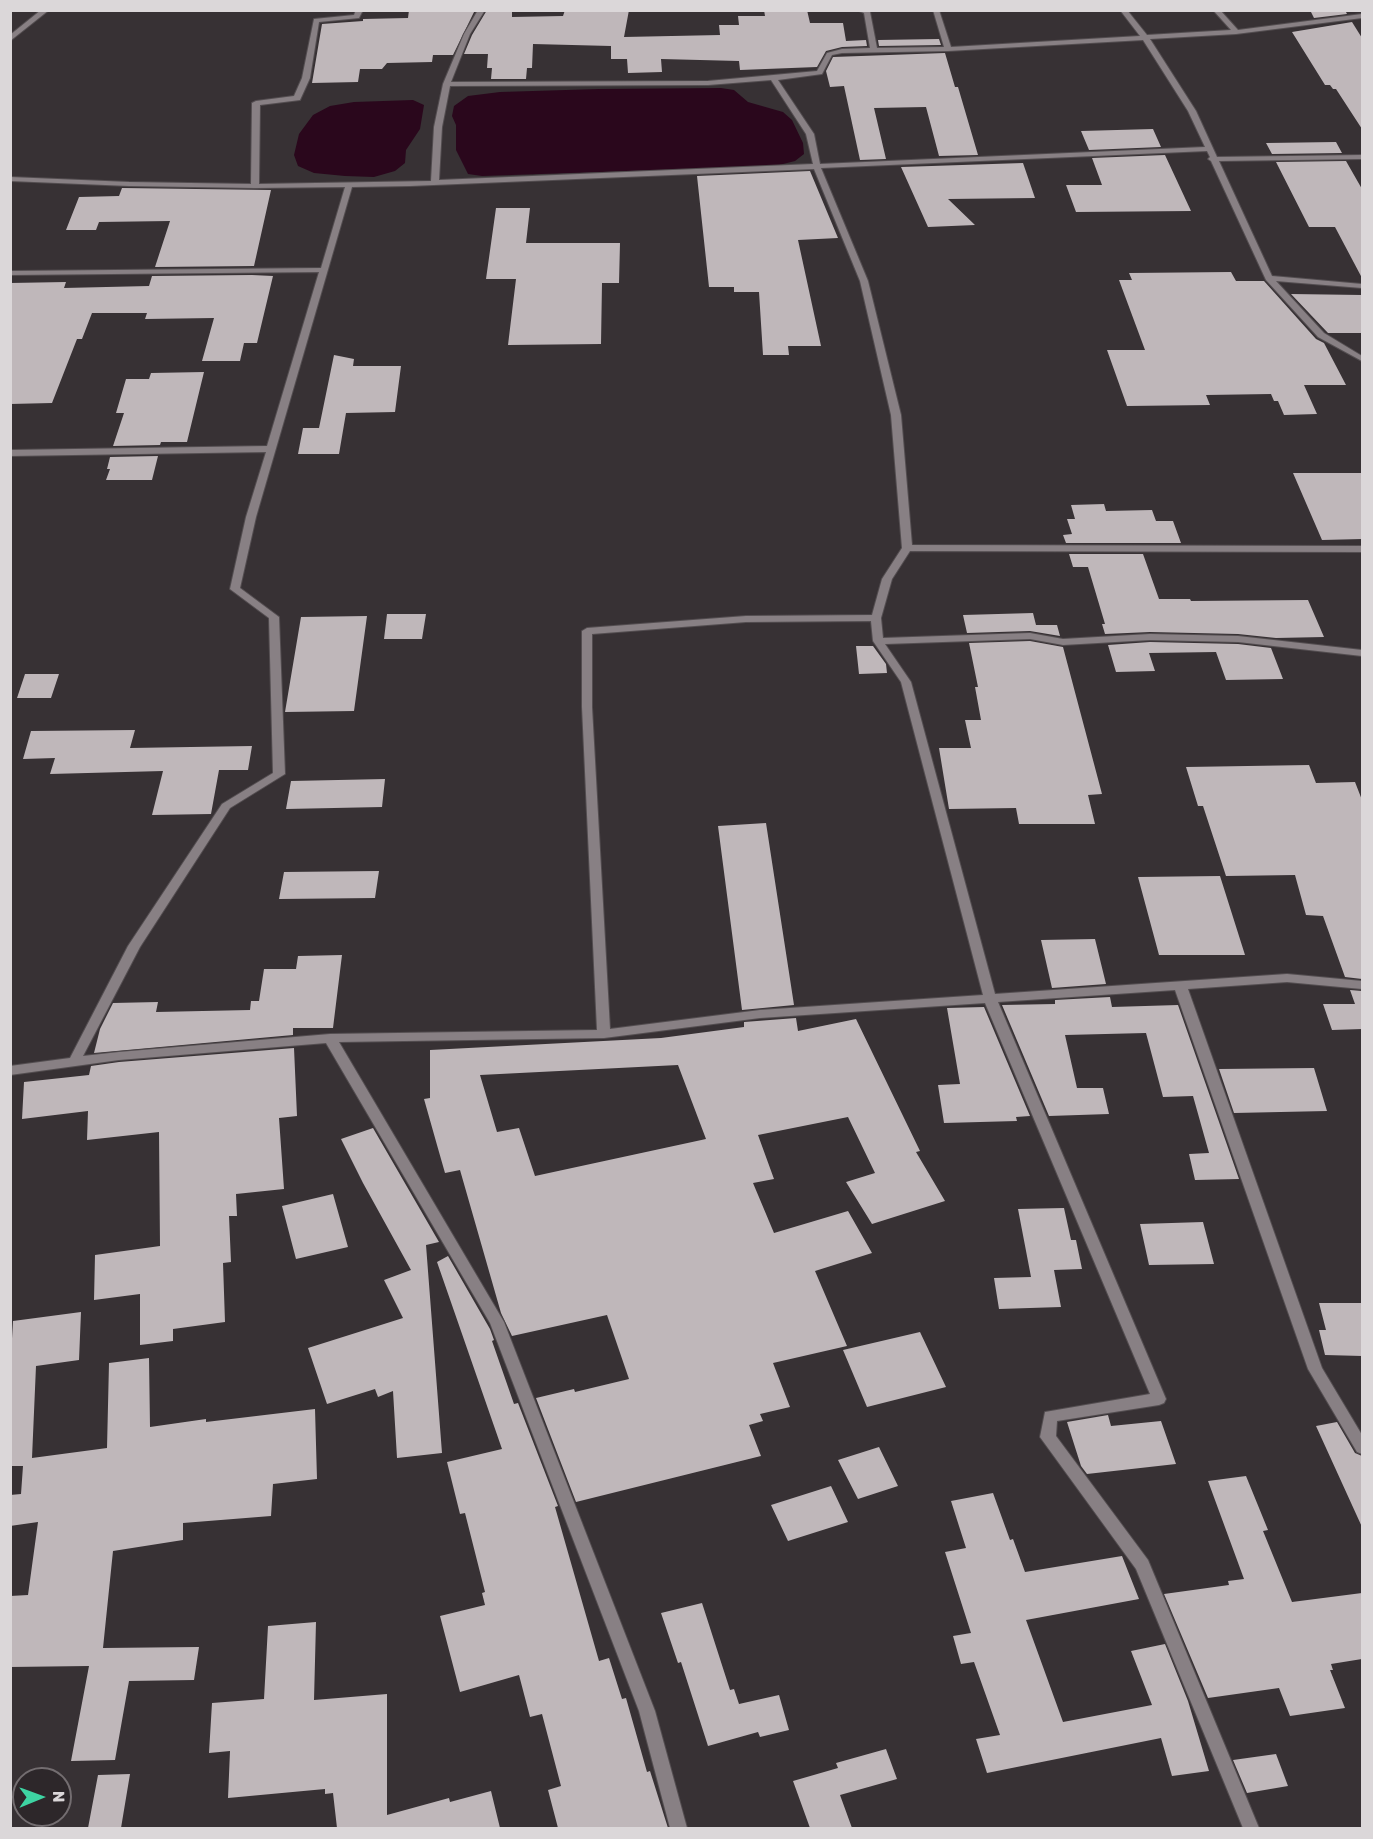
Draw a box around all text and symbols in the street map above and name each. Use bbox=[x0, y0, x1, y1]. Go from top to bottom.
north arrow bbox=[12, 1767, 72, 1827]
text: N bbox=[49, 1791, 68, 1803]

